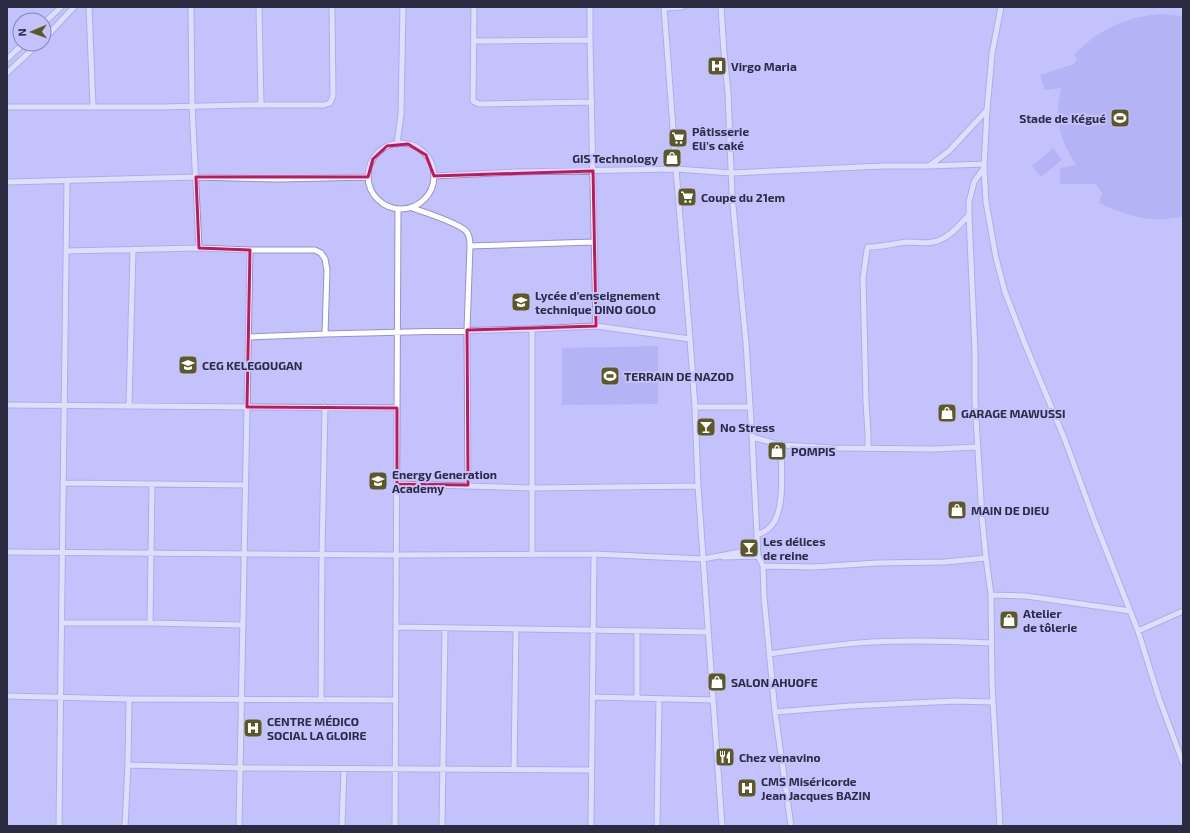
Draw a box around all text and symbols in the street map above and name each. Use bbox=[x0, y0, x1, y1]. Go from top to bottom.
north arrow bbox=[12, 12, 52, 52]
text: N bbox=[15, 28, 28, 37]
hospital icon: Virgo Maria bbox=[706, 55, 728, 77]
place label: Virgo Maria bbox=[731, 59, 797, 73]
sports icon: Stade de Kégué bbox=[1109, 107, 1131, 129]
place label: Stade de Kégué bbox=[1019, 111, 1106, 125]
place label: Pâtisserie Eli's caké bbox=[692, 124, 749, 152]
supermarket icon: Pâtisserie Eli's caké bbox=[667, 127, 689, 149]
shop icon: GIS Technology bbox=[661, 147, 683, 169]
place label: GIS Technology bbox=[572, 151, 658, 166]
supermarket icon: Coupe du 21em bbox=[676, 186, 698, 208]
place label: Coupe du 21em bbox=[701, 190, 785, 204]
place label: Lycée d'enseignement technique DINO GOLO bbox=[535, 288, 660, 316]
school or university icon: Lycée d'enseignement technique DINO GOLO bbox=[510, 291, 532, 313]
school or university icon: CEG KELEGOUGAN bbox=[177, 354, 199, 376]
place label: CEG KELEGOUGAN bbox=[202, 358, 303, 372]
sports icon: TERRAIN DE NAZOD bbox=[599, 365, 621, 387]
place label: TERRAIN DE NAZOD bbox=[624, 369, 734, 383]
shop icon: GARAGE MAWUSSI bbox=[936, 402, 958, 424]
place label: GARAGE MAWUSSI bbox=[961, 406, 1066, 420]
bar icon: No Stress bbox=[695, 416, 717, 438]
place label: No Stress bbox=[720, 420, 775, 434]
shop icon: POMPIS bbox=[766, 440, 788, 462]
place label: POMPIS bbox=[791, 444, 836, 458]
place label: Energy Generation Academy bbox=[392, 467, 497, 496]
school or university icon: Energy Generation Academy bbox=[367, 470, 389, 492]
shop icon: MAIN DE DIEU bbox=[946, 499, 968, 521]
place label: MAIN DE DIEU bbox=[971, 503, 1049, 517]
place label: Les délices de reine bbox=[763, 534, 826, 562]
bar icon: Les délices de reine bbox=[738, 537, 760, 559]
place label: Atelier de tôlerie bbox=[1023, 606, 1077, 634]
shop icon: Atelier de tôlerie bbox=[998, 609, 1020, 631]
shop icon: SALON AHUOFE bbox=[706, 671, 728, 693]
place label: SALON AHUOFE bbox=[731, 675, 818, 689]
place label: CENTRE MÉDICO SOCIAL LA GLOIRE bbox=[267, 714, 367, 742]
hospital icon: CENTRE MÉDICO SOCIAL LA GLOIRE bbox=[242, 717, 264, 739]
restaurant icon: Chez venavino bbox=[714, 746, 736, 768]
place label: Chez venavino bbox=[739, 750, 821, 764]
place label: CMS Miséricorde Jean Jacques BAZIN bbox=[761, 774, 871, 802]
hospital icon: CMS Miséricorde Jean Jacques BAZIN bbox=[736, 777, 758, 799]

